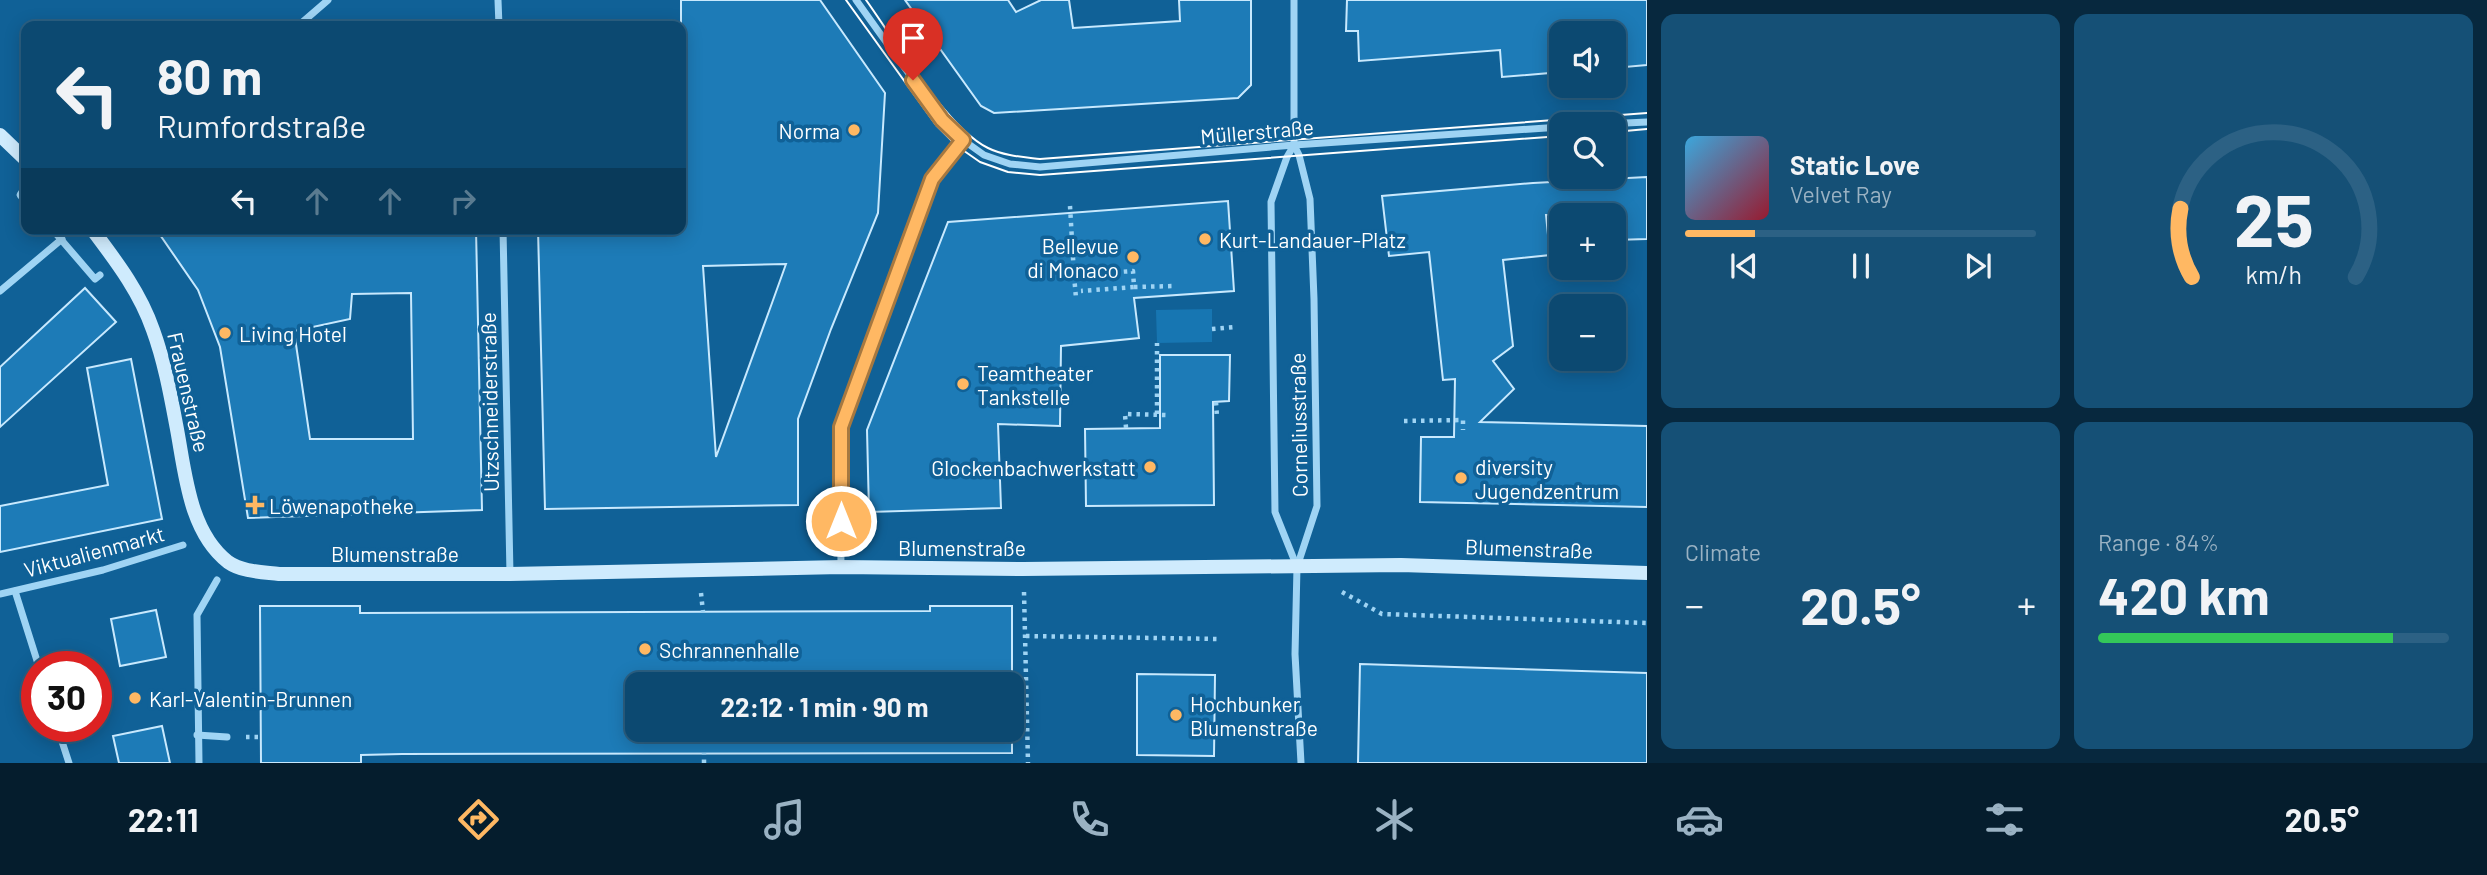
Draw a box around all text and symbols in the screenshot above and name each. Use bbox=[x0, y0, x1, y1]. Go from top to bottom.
pin bbox=[883, 8, 943, 80]
icon: arrive bbox=[894, 19, 932, 57]
map controls bbox=[1549, 21, 1626, 371]
button: sound bbox=[1549, 21, 1626, 98]
text: 80 m bbox=[157, 46, 262, 105]
icon: left bbox=[42, 49, 133, 140]
text: Rumfordstraße bbox=[157, 106, 366, 144]
button: search bbox=[1549, 112, 1626, 189]
street label: Müllerstraße bbox=[1199, 114, 1315, 148]
place label: Norma bbox=[779, 118, 840, 143]
marker: Norma bbox=[846, 122, 862, 138]
text: Static Love bbox=[1790, 149, 1920, 180]
text: 25 bbox=[2233, 174, 2314, 262]
text: Velvet Ray bbox=[1790, 180, 1892, 208]
icon: left bbox=[225, 182, 263, 220]
icon: ahead bbox=[298, 182, 336, 220]
icon: ahead bbox=[371, 182, 409, 220]
icon: right bbox=[444, 182, 482, 220]
button: + bbox=[1549, 203, 1626, 280]
place label: Kurt-Landauer-Platz bbox=[1219, 227, 1406, 252]
marker: Kurt-Landauer-Platz bbox=[1197, 231, 1213, 247]
place label: Bellevue di Monaco bbox=[1027, 233, 1119, 282]
icon: previous bbox=[1725, 247, 1763, 285]
icon: pause bbox=[1842, 247, 1880, 285]
icon: next bbox=[1959, 247, 1997, 285]
marker: Bellevue di Monaco bbox=[1125, 249, 1141, 265]
text: km/h bbox=[2245, 259, 2302, 289]
button: − bbox=[1549, 294, 1626, 371]
street label: Utzschneiderstraße bbox=[475, 312, 503, 492]
place label: Living Hotel bbox=[239, 321, 347, 346]
marker: Living Hotel bbox=[217, 325, 233, 341]
street label: Frauenstraße bbox=[163, 329, 215, 455]
street label: Corneliusstraße bbox=[1284, 353, 1312, 497]
place label: Teamtheater Tankstelle bbox=[977, 360, 1094, 409]
marker: Teamtheater Tankstelle bbox=[955, 376, 971, 392]
place label: diversity Jugendzentrum bbox=[1475, 454, 1619, 503]
place label: Glockenbachwerkstatt bbox=[931, 455, 1136, 480]
marker: Glockenbachwerkstatt bbox=[1142, 459, 1158, 475]
marker: diversity Jugendzentrum bbox=[1453, 470, 1469, 486]
position arrow bbox=[804, 484, 878, 558]
place label: Löwenapotheke bbox=[269, 493, 414, 518]
marker: Löwenapotheke bbox=[247, 497, 263, 513]
street label: Viktualienmarkt bbox=[21, 520, 167, 582]
text: Range · 84% bbox=[2098, 528, 2219, 556]
street label: Blumenstraße bbox=[1465, 533, 1593, 563]
street label: Blumenstraße bbox=[898, 535, 1026, 560]
text: Climate bbox=[1685, 538, 1761, 566]
street label: Blumenstraße bbox=[331, 541, 459, 566]
text: 420 km bbox=[2098, 563, 2270, 625]
text: 20.5° bbox=[1800, 573, 1921, 635]
text: − bbox=[1685, 581, 1704, 627]
text: + bbox=[2017, 581, 2036, 627]
place label: Schrannenhalle bbox=[659, 637, 800, 662]
marker: Schrannenhalle bbox=[637, 641, 653, 657]
speed limit sign: 30 bbox=[21, 651, 112, 742]
place label: Karl-Valentin-Brunnen bbox=[149, 686, 352, 711]
marker: Karl-Valentin-Brunnen bbox=[127, 690, 143, 706]
text: 22:12 · 1 min · 90 m bbox=[721, 691, 928, 722]
place label: Hochbunker Blumenstraße bbox=[1190, 691, 1318, 740]
marker: Hochbunker Blumenstraße bbox=[1168, 707, 1184, 723]
icon: directions bbox=[454, 795, 503, 844]
icon: music bbox=[760, 795, 809, 844]
icon: phone bbox=[1065, 795, 1114, 844]
icon: climate bbox=[1370, 795, 1419, 844]
icon: car bbox=[1675, 795, 1724, 844]
icon: filters bbox=[1980, 795, 2029, 844]
text: 22:11 bbox=[128, 800, 198, 838]
text: 20.5° bbox=[2285, 800, 2359, 838]

